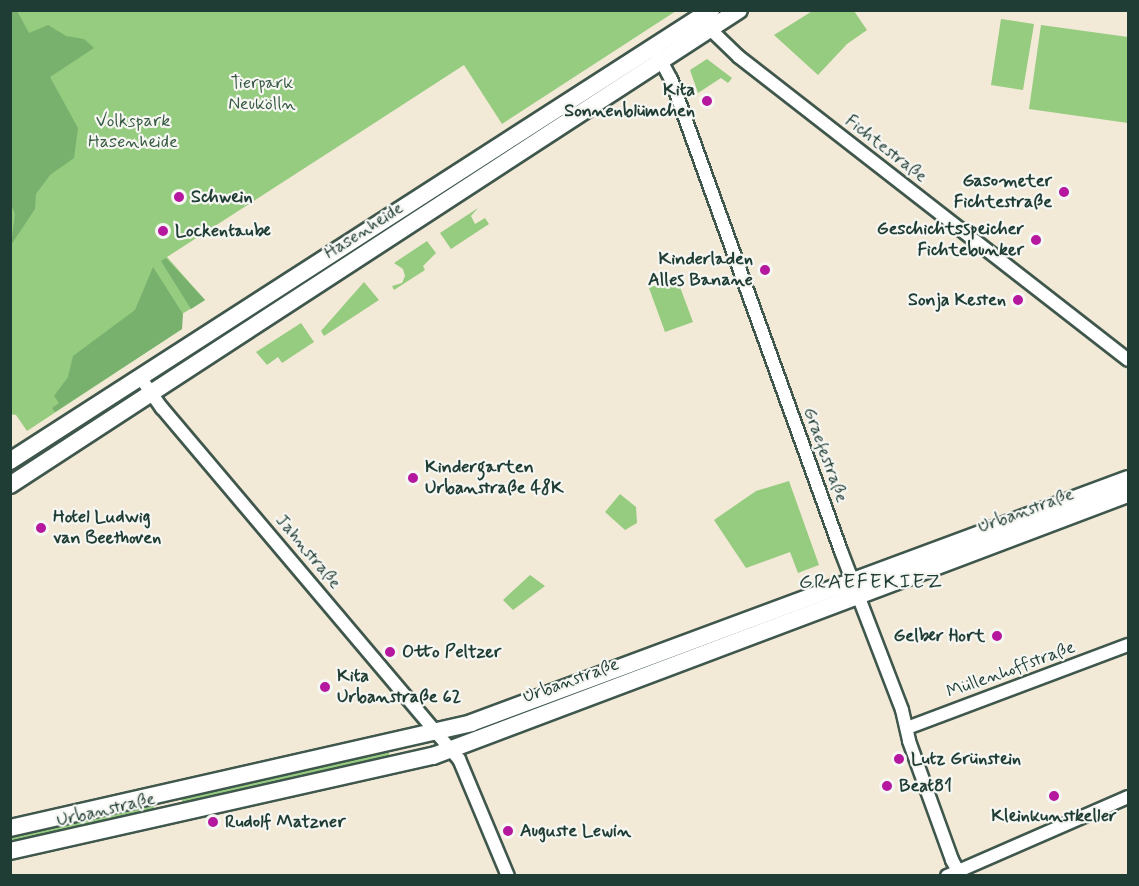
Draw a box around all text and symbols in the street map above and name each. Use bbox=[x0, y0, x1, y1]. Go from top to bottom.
park label: Tierpark Neukölln bbox=[228, 73, 296, 116]
place label: Kita Sonnenblümchen bbox=[564, 80, 695, 122]
marker: Kita Sonnenblümchen bbox=[700, 94, 714, 108]
street label: Fichtestraße bbox=[841, 110, 931, 188]
park label: Volkspark Hasenheide bbox=[88, 111, 178, 154]
place label: Gasometer Fichtestraße bbox=[954, 171, 1052, 213]
marker: Gasometer Fichtestraße bbox=[1057, 185, 1071, 199]
place label: Schwein bbox=[191, 186, 253, 208]
marker: Schwein bbox=[172, 190, 186, 204]
street label: Hasenheide bbox=[320, 197, 408, 265]
place label: Geschichtsspeicher Fichtebunker bbox=[877, 219, 1024, 262]
place label: Lockentaube bbox=[175, 220, 271, 242]
marker: Lockentaube bbox=[156, 224, 170, 238]
marker: Geschichtsspeicher Fichtebunker bbox=[1029, 233, 1043, 247]
place label: Kinderladen Alles Banane bbox=[650, 249, 753, 292]
marker: Kinderladen Alles Banane bbox=[758, 263, 772, 277]
place label: Sonja Kesten bbox=[908, 289, 1006, 311]
marker: Sonja Kesten bbox=[1011, 293, 1025, 307]
street label: Graefestraße bbox=[798, 404, 852, 506]
place label: Kindergarten Urbanstraße 48K bbox=[425, 457, 564, 500]
marker: Kindergarten Urbanstraße 48K bbox=[406, 471, 420, 485]
street label: Urbanstraße bbox=[975, 484, 1077, 538]
place label: Hotel Ludwig van Beethoven bbox=[53, 507, 161, 550]
street label: Jahnstraße bbox=[270, 510, 346, 594]
marker: Hotel Ludwig van Beethoven bbox=[34, 521, 48, 535]
district label: GRAEFEKIEZ bbox=[798, 569, 944, 595]
place label: Gelber Hort bbox=[895, 625, 985, 647]
marker: Gelber Hort bbox=[990, 629, 1004, 643]
street label: Müllenhoffstraße bbox=[944, 637, 1078, 703]
place label: Otto Peltzer bbox=[402, 641, 500, 663]
marker: Otto Peltzer bbox=[383, 645, 397, 659]
street label: Urbanstraße bbox=[520, 654, 622, 708]
place label: Kita Urbanstraße 62 bbox=[337, 666, 461, 708]
marker: Kita Urbanstraße 62 bbox=[318, 680, 332, 694]
place label: Lutz Grünstein bbox=[911, 748, 1021, 770]
marker: Lutz Grünstein bbox=[892, 752, 906, 766]
place label: Beat81 bbox=[899, 775, 952, 797]
marker: Beat81 bbox=[880, 779, 894, 793]
street label: Urbanstraße bbox=[54, 788, 158, 832]
marker: Kleinkunstkeller bbox=[1047, 789, 1061, 803]
place label: Kleinkunstkeller bbox=[991, 805, 1117, 827]
place label: Rudolf Matzner bbox=[225, 811, 341, 833]
marker: Rudolf Matzner bbox=[206, 815, 220, 829]
place label: Auguste Lewin bbox=[520, 820, 632, 842]
marker: Auguste Lewin bbox=[501, 824, 515, 838]

